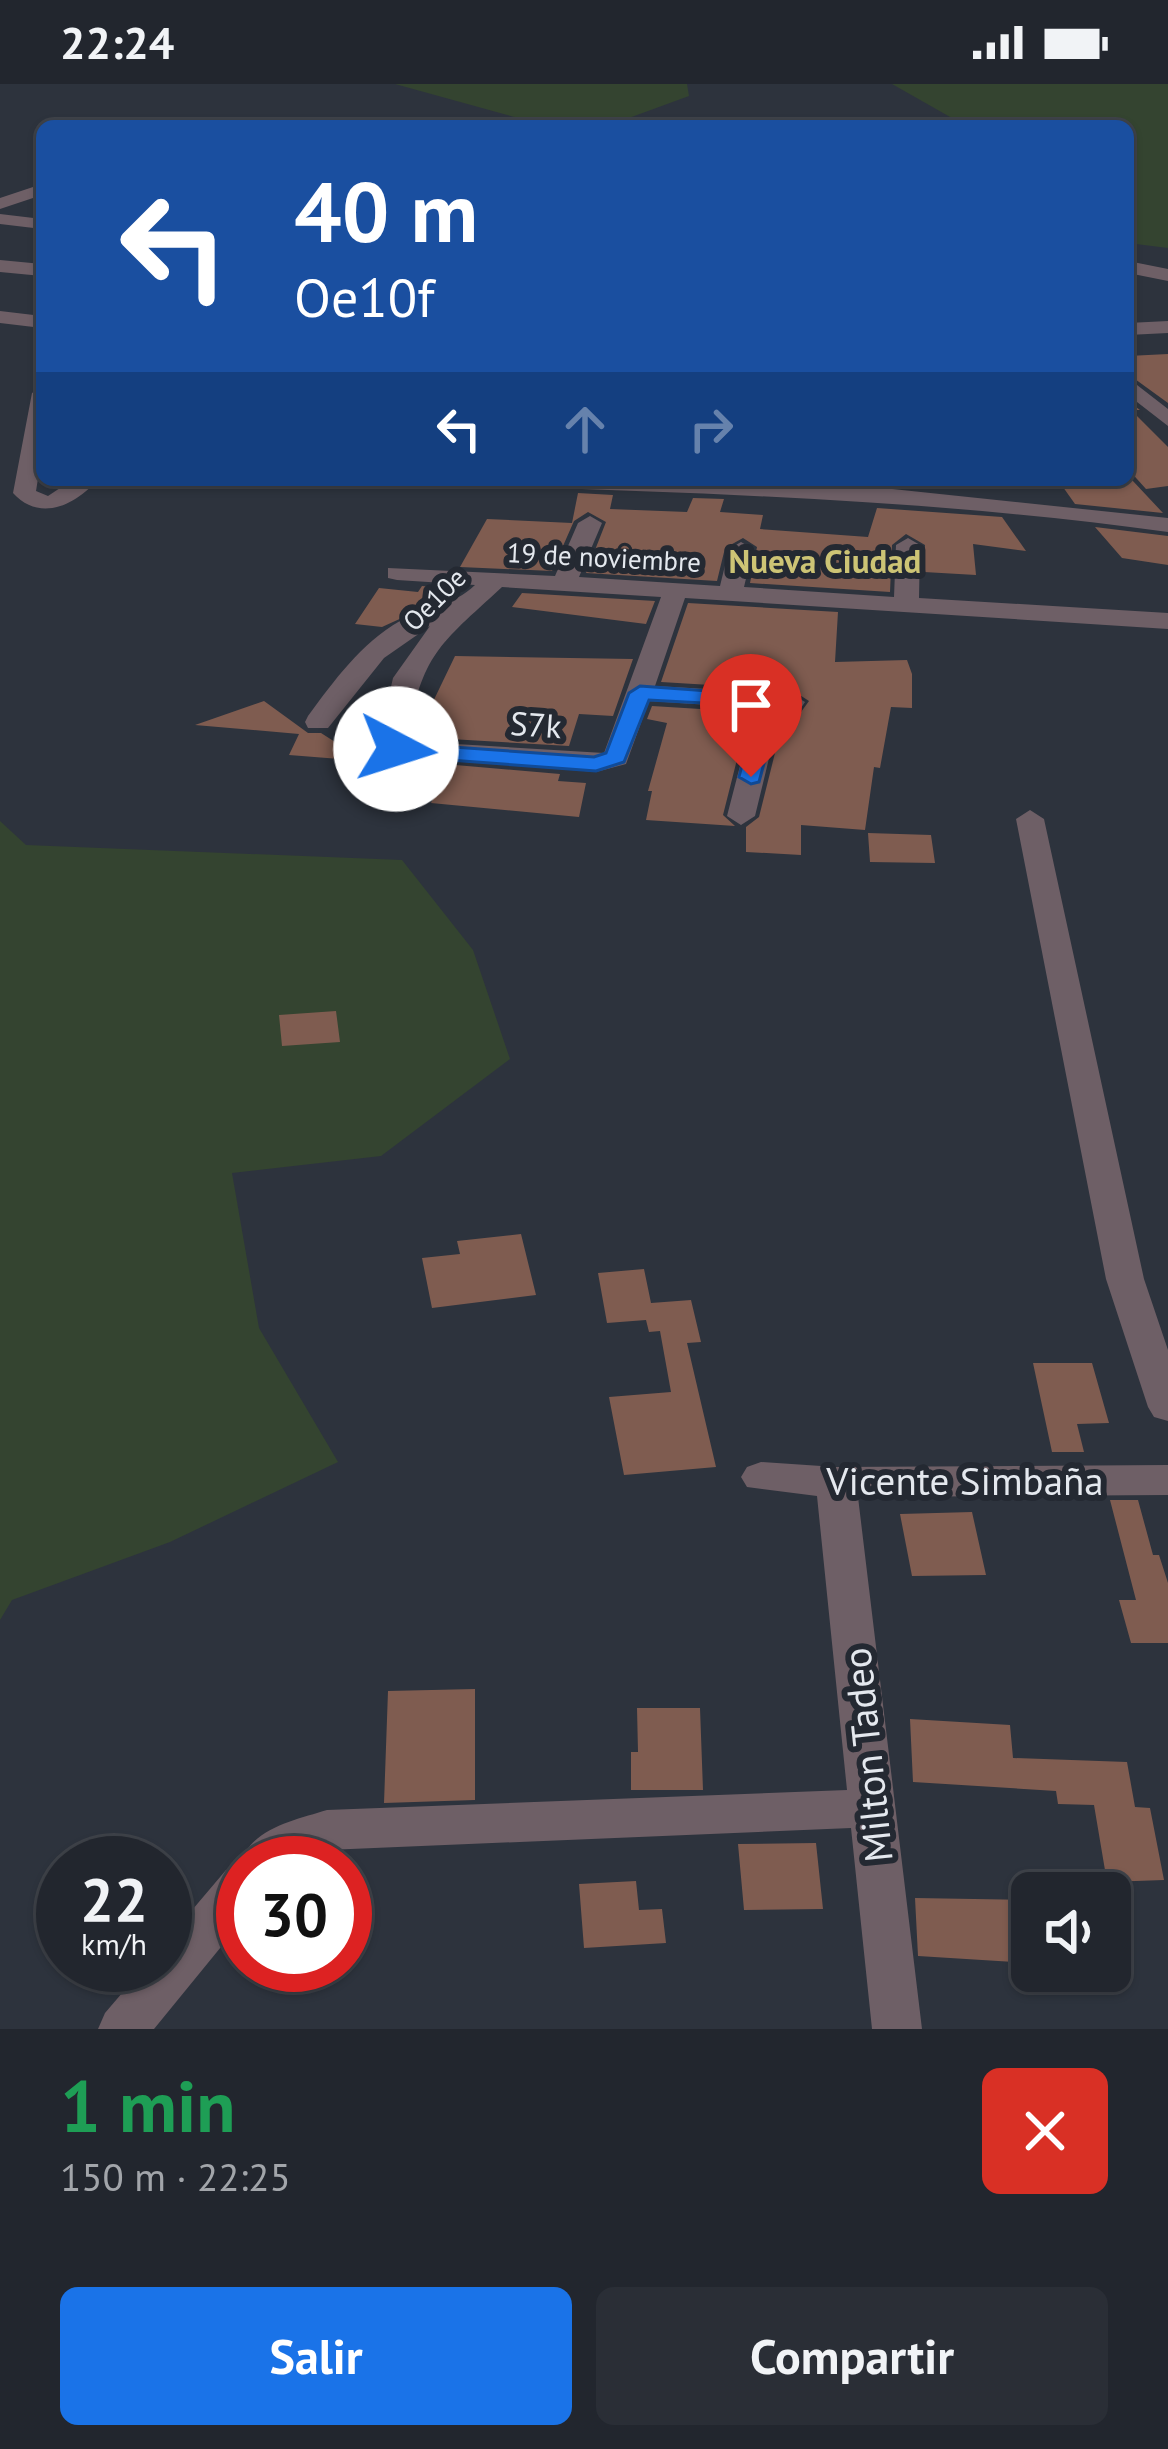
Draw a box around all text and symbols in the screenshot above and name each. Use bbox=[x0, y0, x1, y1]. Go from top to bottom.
text: 22:24 bbox=[60, 13, 174, 71]
text: 40 m bbox=[294, 156, 478, 265]
icon: left bbox=[96, 168, 252, 324]
text: Oe10f bbox=[294, 262, 434, 332]
icon: left bbox=[426, 396, 492, 462]
icon: ahead bbox=[552, 396, 618, 462]
icon: right bbox=[678, 396, 744, 462]
street label: 19 de noviembre bbox=[506, 535, 702, 579]
district label: Nueva Ciudad bbox=[729, 539, 921, 582]
street label: Oe10e bbox=[395, 560, 473, 638]
pin bbox=[700, 654, 802, 777]
icon: arrive bbox=[718, 672, 784, 738]
position arrow bbox=[333, 686, 459, 812]
street label: S7k bbox=[509, 701, 563, 747]
street label: Vicente Simbaña bbox=[825, 1455, 1104, 1506]
street label: Milton Tadeo bbox=[830, 1645, 904, 1865]
speed limit sign: 30 bbox=[216, 1836, 372, 1992]
text: 22 bbox=[80, 1860, 148, 1938]
map controls bbox=[1011, 1872, 1131, 1992]
button: sound bbox=[1011, 1872, 1131, 1992]
text: km/h bbox=[81, 1924, 147, 1963]
text: 1 min bbox=[60, 2059, 236, 2152]
button: close bbox=[982, 2068, 1108, 2194]
text: 150 m · 22:25 bbox=[60, 2151, 291, 2202]
button: Salir bbox=[60, 2287, 572, 2425]
button: Compartir bbox=[596, 2287, 1108, 2425]

